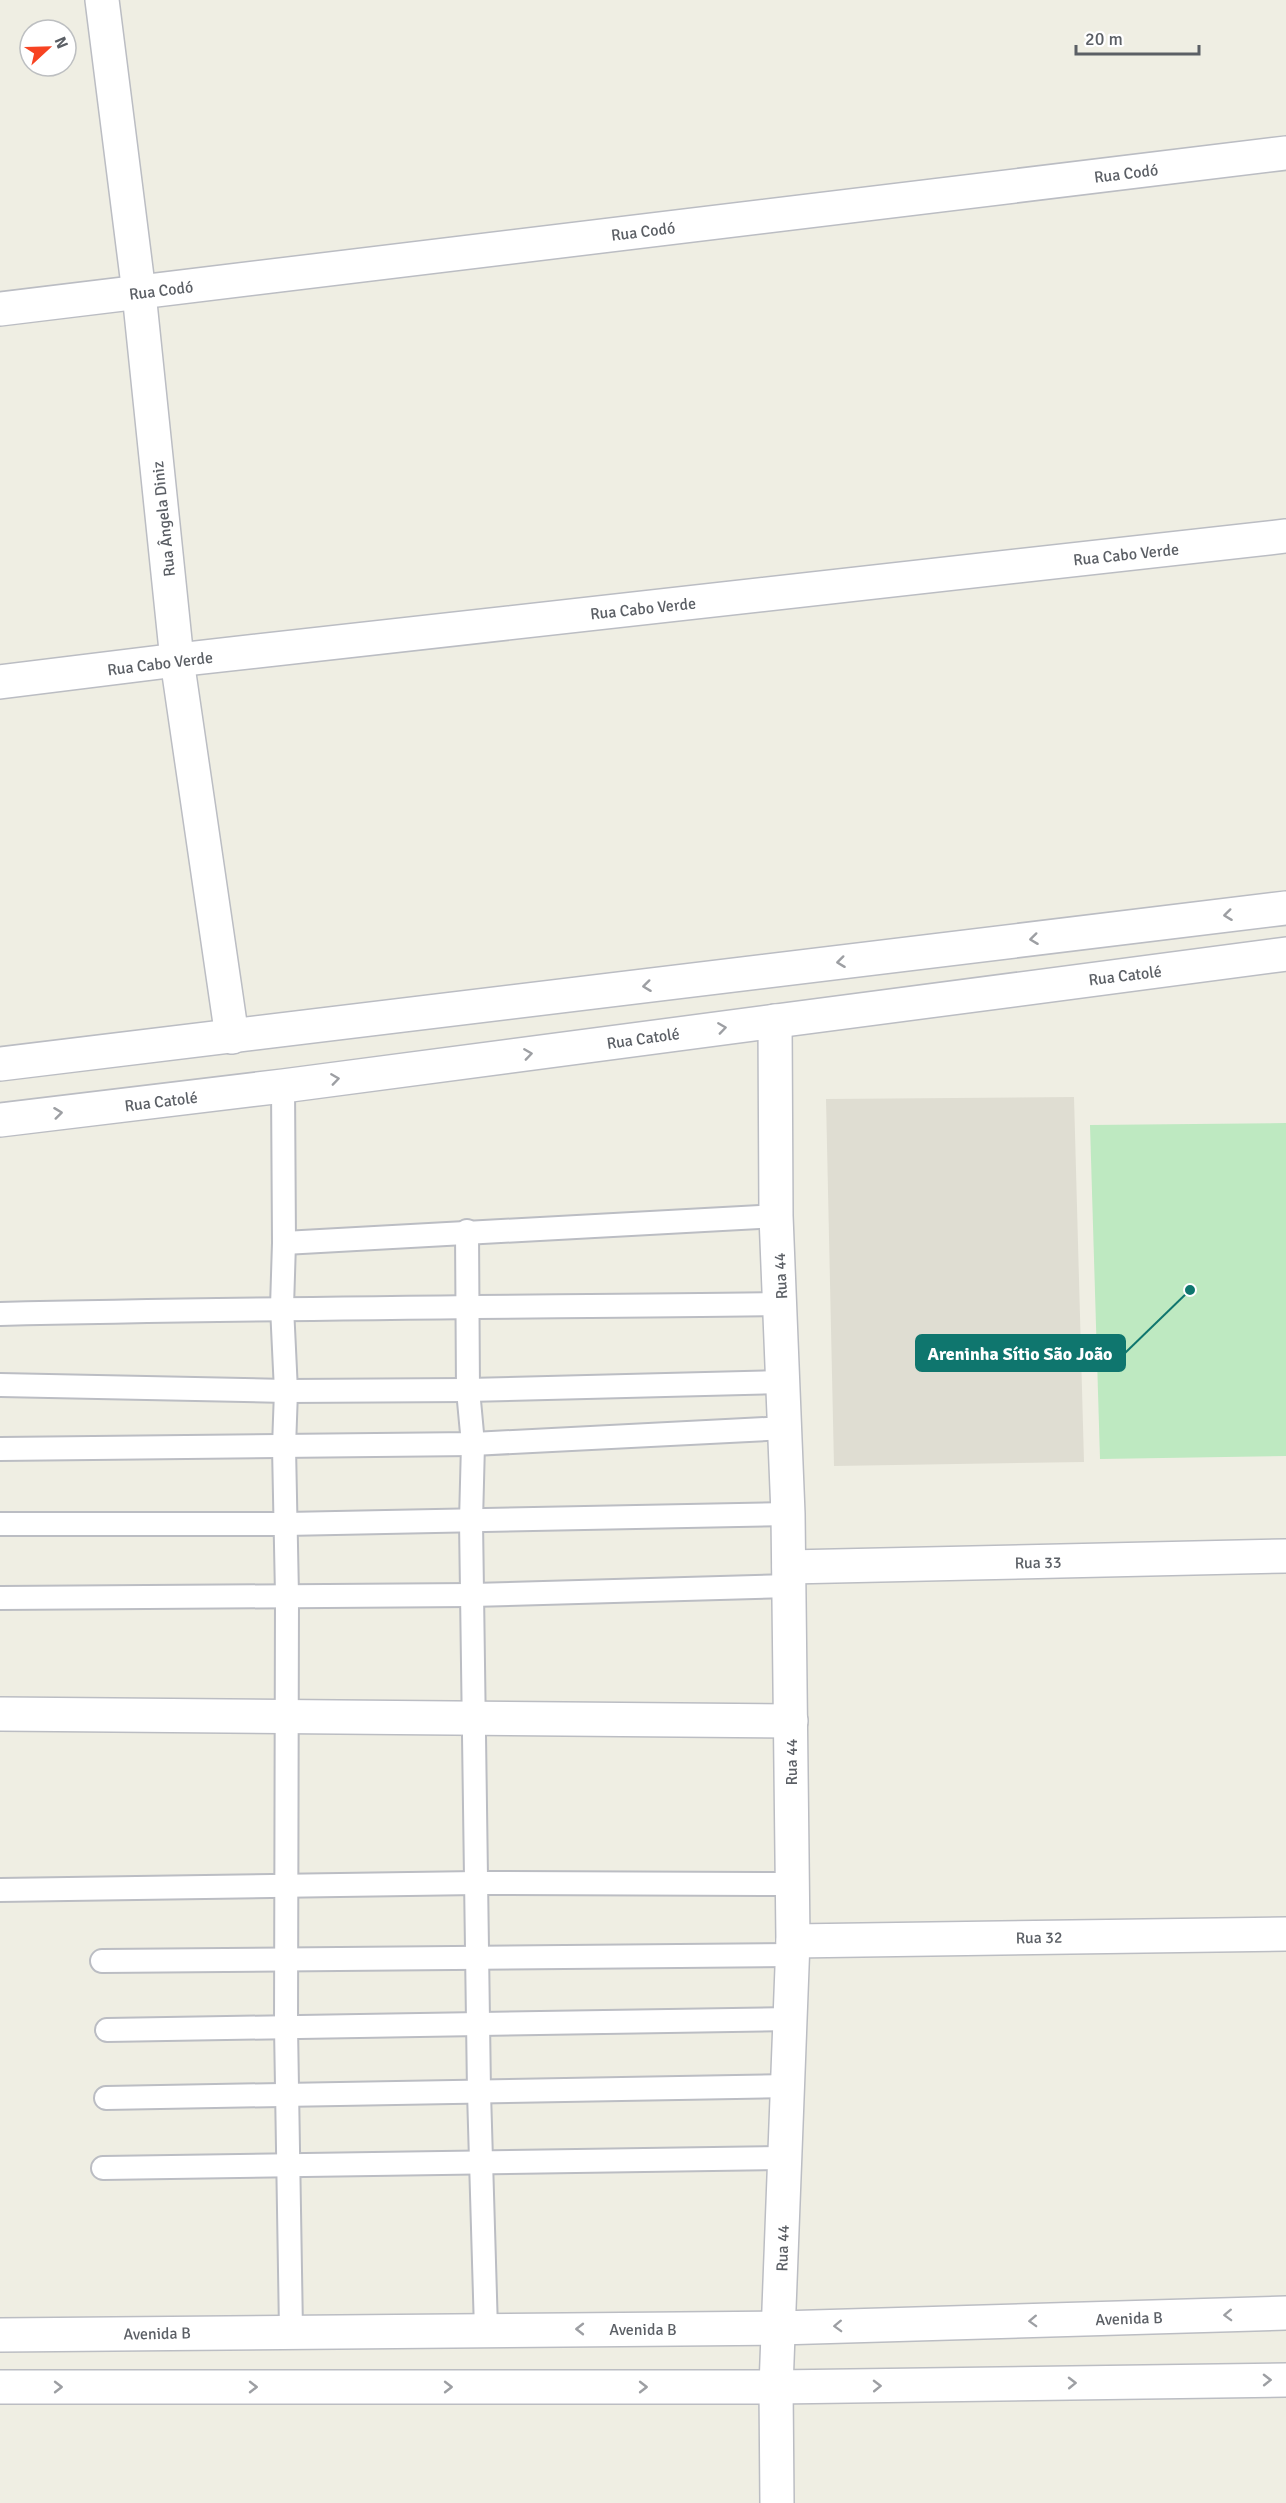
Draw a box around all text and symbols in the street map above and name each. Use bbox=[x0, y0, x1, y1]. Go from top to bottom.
north arrow bbox=[18, 18, 78, 78]
scale bar bbox=[1076, 18, 1199, 56]
text: 20 m bbox=[1085, 28, 1123, 50]
text: N bbox=[50, 34, 72, 52]
street label: Rua Codó bbox=[1093, 160, 1159, 188]
street label: Rua Codó bbox=[610, 218, 676, 246]
street label: Rua Codó bbox=[128, 277, 194, 305]
street label: Rua Ângela Diniz bbox=[148, 460, 180, 578]
street label: Rua Cabo Verde bbox=[1072, 539, 1180, 570]
street label: Rua Cabo Verde bbox=[589, 593, 697, 624]
street label: Rua Cabo Verde bbox=[106, 648, 214, 680]
one-way arrow bbox=[1223, 908, 1233, 920]
one-way arrow bbox=[1030, 932, 1039, 944]
one-way arrow bbox=[836, 956, 845, 968]
street label: Rua Catolé bbox=[1087, 962, 1163, 990]
one-way arrow bbox=[643, 979, 652, 992]
one-way arrow bbox=[717, 1022, 726, 1035]
street label: Rua Catolé bbox=[605, 1024, 681, 1054]
one-way arrow bbox=[524, 1048, 533, 1060]
one-way arrow bbox=[330, 1074, 340, 1086]
street label: Rua Catolé bbox=[123, 1088, 199, 1116]
one-way arrow bbox=[54, 1107, 63, 1120]
street label: Rua 44 bbox=[770, 1252, 792, 1300]
callout: Areninha Sítio São João bbox=[916, 1335, 1125, 1371]
text: Areninha Sítio São João bbox=[927, 1343, 1113, 1365]
street label: Rua 33 bbox=[1014, 1553, 1062, 1573]
street label: Rua 44 bbox=[782, 1738, 802, 1785]
street label: Rua 32 bbox=[1015, 1928, 1063, 1948]
street label: Rua 44 bbox=[772, 2224, 794, 2272]
street label: Avenida B bbox=[1095, 2308, 1163, 2330]
one-way arrow bbox=[1223, 2309, 1232, 2321]
one-way arrow bbox=[1028, 2314, 1037, 2327]
street label: Avenida B bbox=[609, 2320, 677, 2340]
one-way arrow bbox=[833, 2320, 842, 2333]
street label: Avenida B bbox=[123, 2323, 191, 2345]
one-way arrow bbox=[575, 2323, 584, 2335]
one-way arrow bbox=[1262, 2374, 1271, 2387]
one-way arrow bbox=[1067, 2377, 1076, 2389]
one-way arrow bbox=[872, 2380, 881, 2392]
one-way arrow bbox=[54, 2381, 63, 2393]
one-way arrow bbox=[249, 2381, 258, 2393]
one-way arrow bbox=[444, 2381, 453, 2393]
one-way arrow bbox=[639, 2381, 648, 2393]

